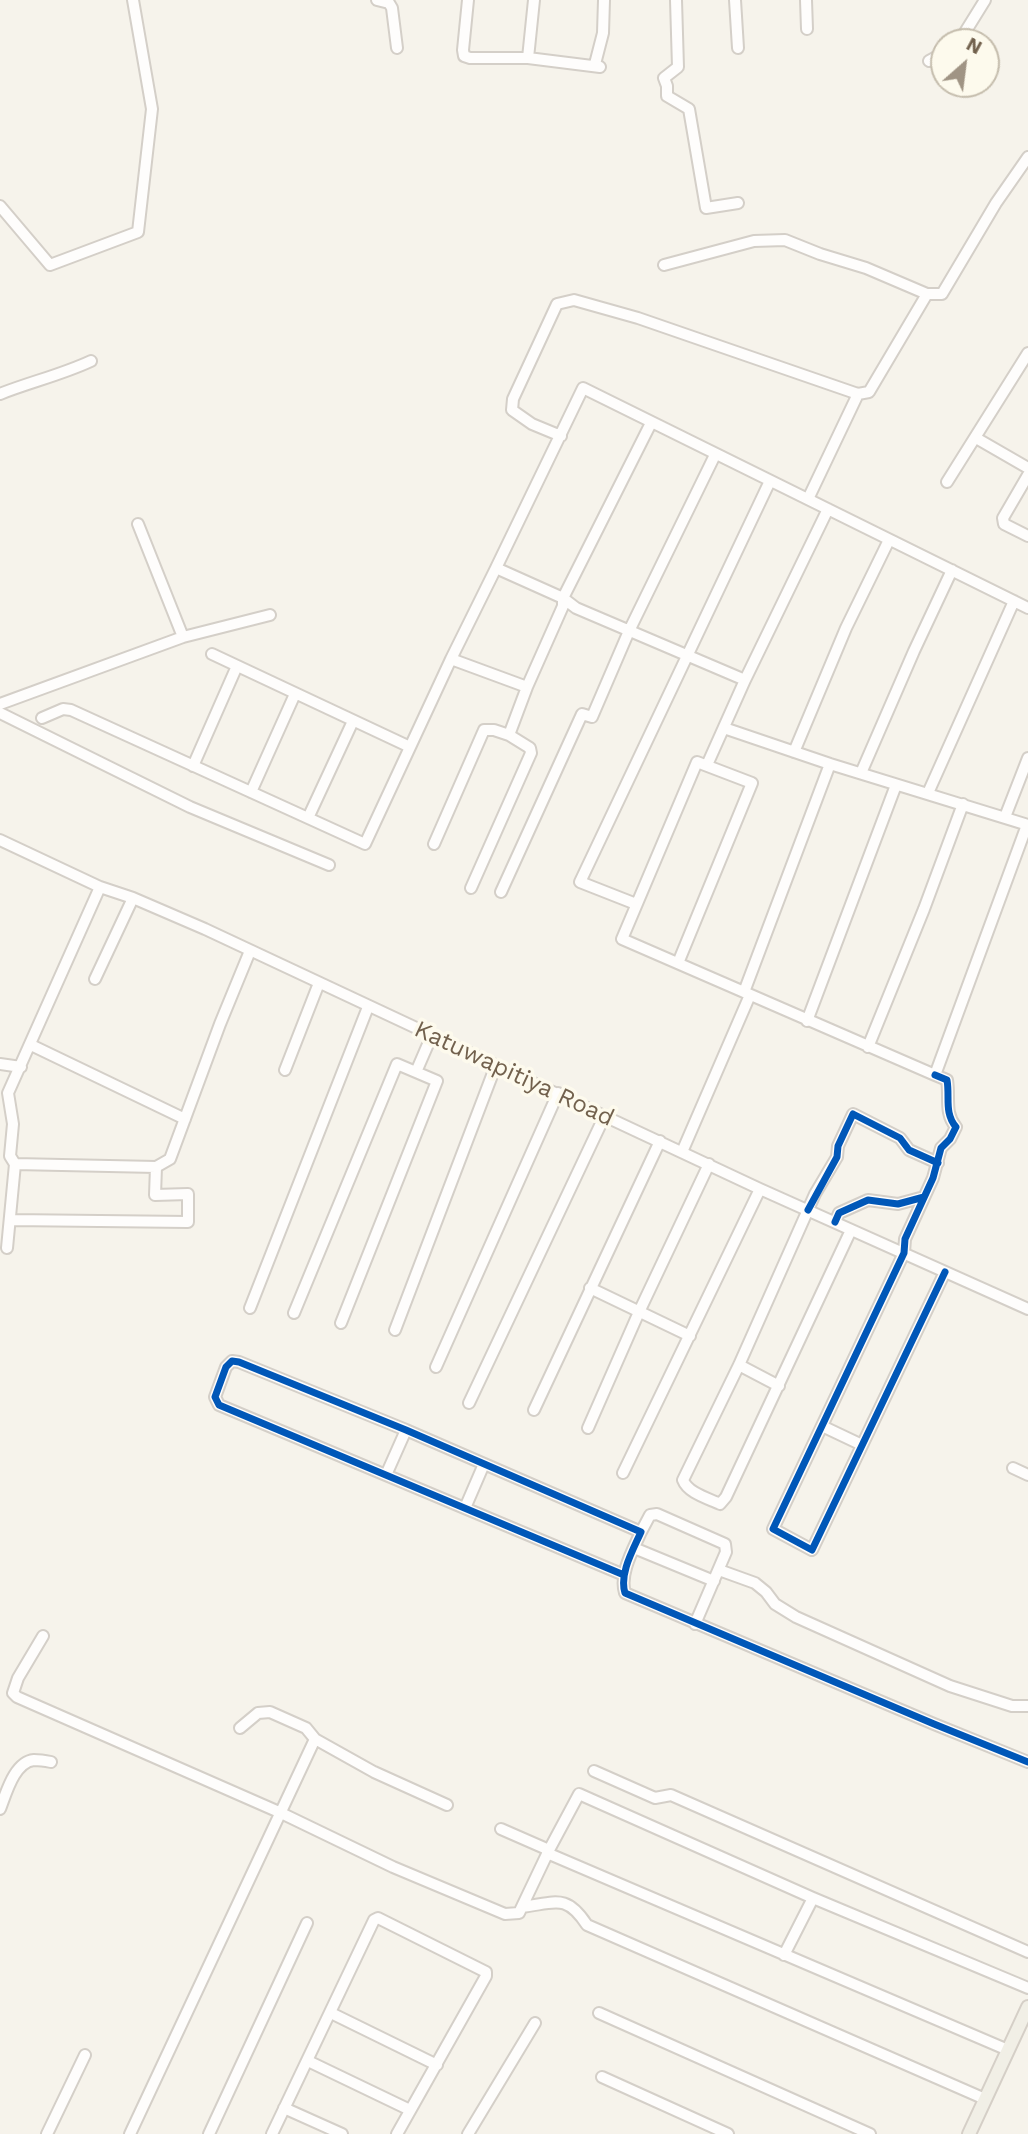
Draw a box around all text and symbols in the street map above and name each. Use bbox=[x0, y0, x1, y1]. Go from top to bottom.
north arrow bbox=[930, 28, 1000, 98]
text: N bbox=[963, 32, 986, 59]
street label: Katuwapitiya Road bbox=[410, 1015, 618, 1133]

